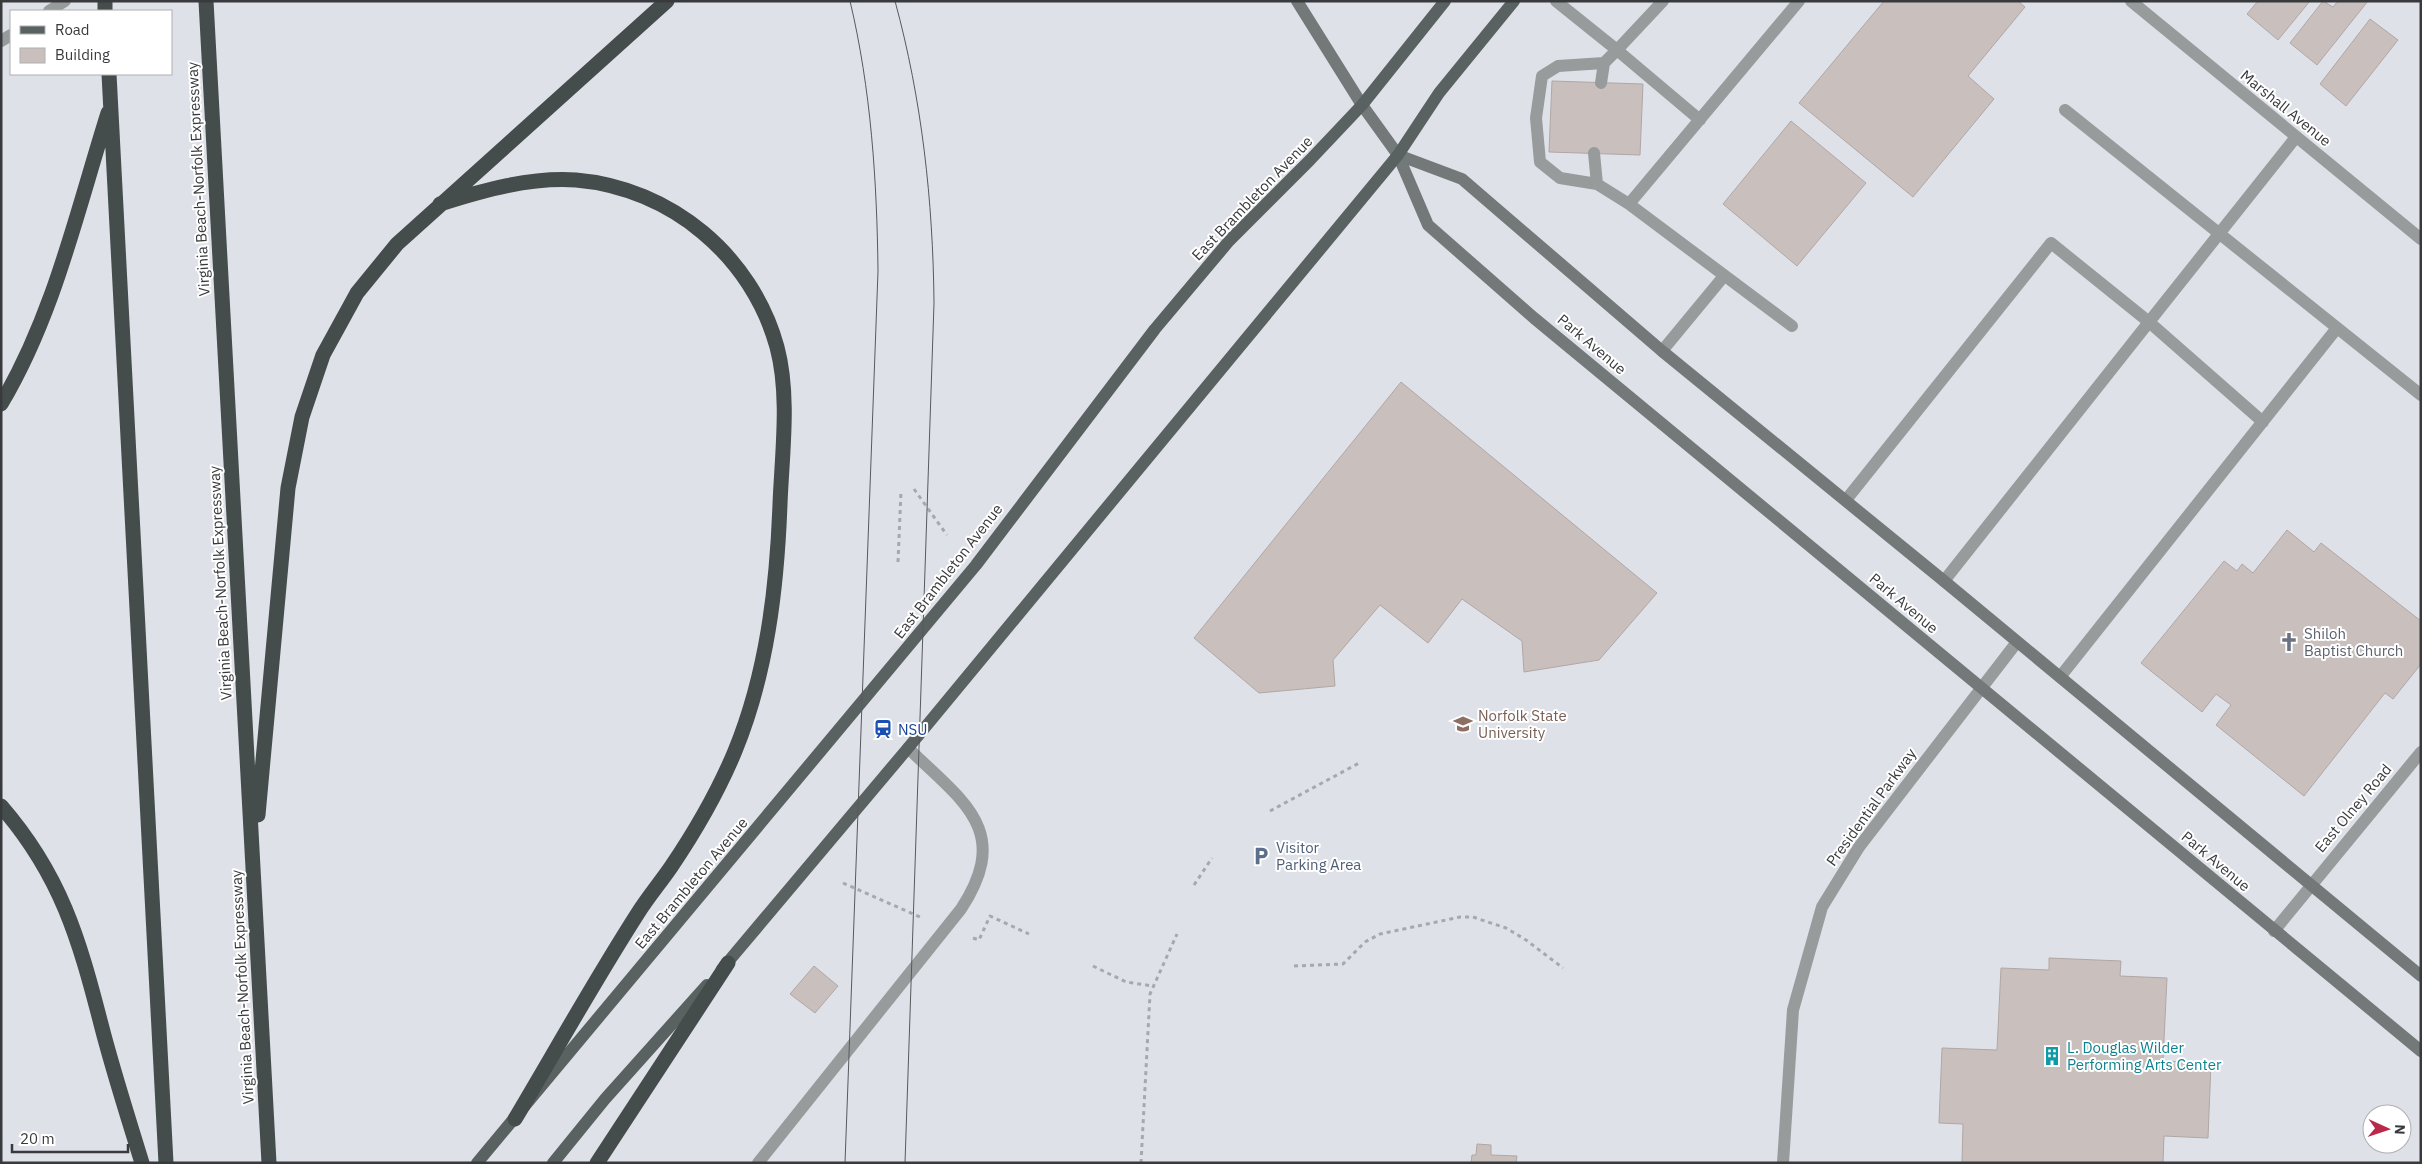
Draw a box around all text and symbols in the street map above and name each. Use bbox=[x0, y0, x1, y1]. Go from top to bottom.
legend bbox=[10, 10, 172, 75]
text: Road bbox=[55, 20, 90, 39]
text: Building bbox=[55, 45, 110, 64]
street label: Virginia Beach-Norfolk Expressway bbox=[182, 61, 214, 297]
street label: Marshall Avenue bbox=[2237, 66, 2335, 150]
street label: East Brambleton Avenue bbox=[1188, 132, 1316, 264]
street label: Park Avenue bbox=[1554, 310, 1630, 378]
street label: Virginia Beach-Norfolk Expressway bbox=[204, 465, 236, 701]
street label: East Brambleton Avenue bbox=[889, 500, 1007, 642]
street label: Park Avenue bbox=[1866, 569, 1942, 637]
place label: Shiloh Baptist Church bbox=[2304, 624, 2403, 660]
church icon: Shiloh Baptist Church bbox=[2278, 631, 2300, 653]
place label: Norfolk State University bbox=[1478, 706, 1567, 742]
school or university icon: Norfolk State University bbox=[1452, 713, 1474, 735]
station icon: NSU bbox=[872, 718, 894, 740]
place label: NSU bbox=[898, 720, 928, 739]
street label: Presidential Parkway bbox=[1822, 744, 1920, 870]
street label: East Olney Road bbox=[2310, 760, 2396, 856]
street label: East Brambleton Avenue bbox=[630, 813, 752, 953]
street label: Park Avenue bbox=[2178, 827, 2254, 895]
place label: Visitor Parking Area bbox=[1276, 838, 1361, 874]
parking icon: Visitor Parking Area bbox=[1250, 845, 1272, 867]
street label: Virginia Beach-Norfolk Expressway bbox=[226, 869, 258, 1105]
place label: L. Douglas Wilder Performing Arts Center bbox=[2067, 1038, 2222, 1074]
building icon: L. Douglas Wilder Performing Arts Center bbox=[2041, 1045, 2063, 1067]
north arrow bbox=[2362, 1104, 2412, 1154]
scale bar bbox=[12, 1122, 129, 1154]
text: N bbox=[2391, 1124, 2409, 1135]
text: 20 m bbox=[20, 1129, 55, 1148]

